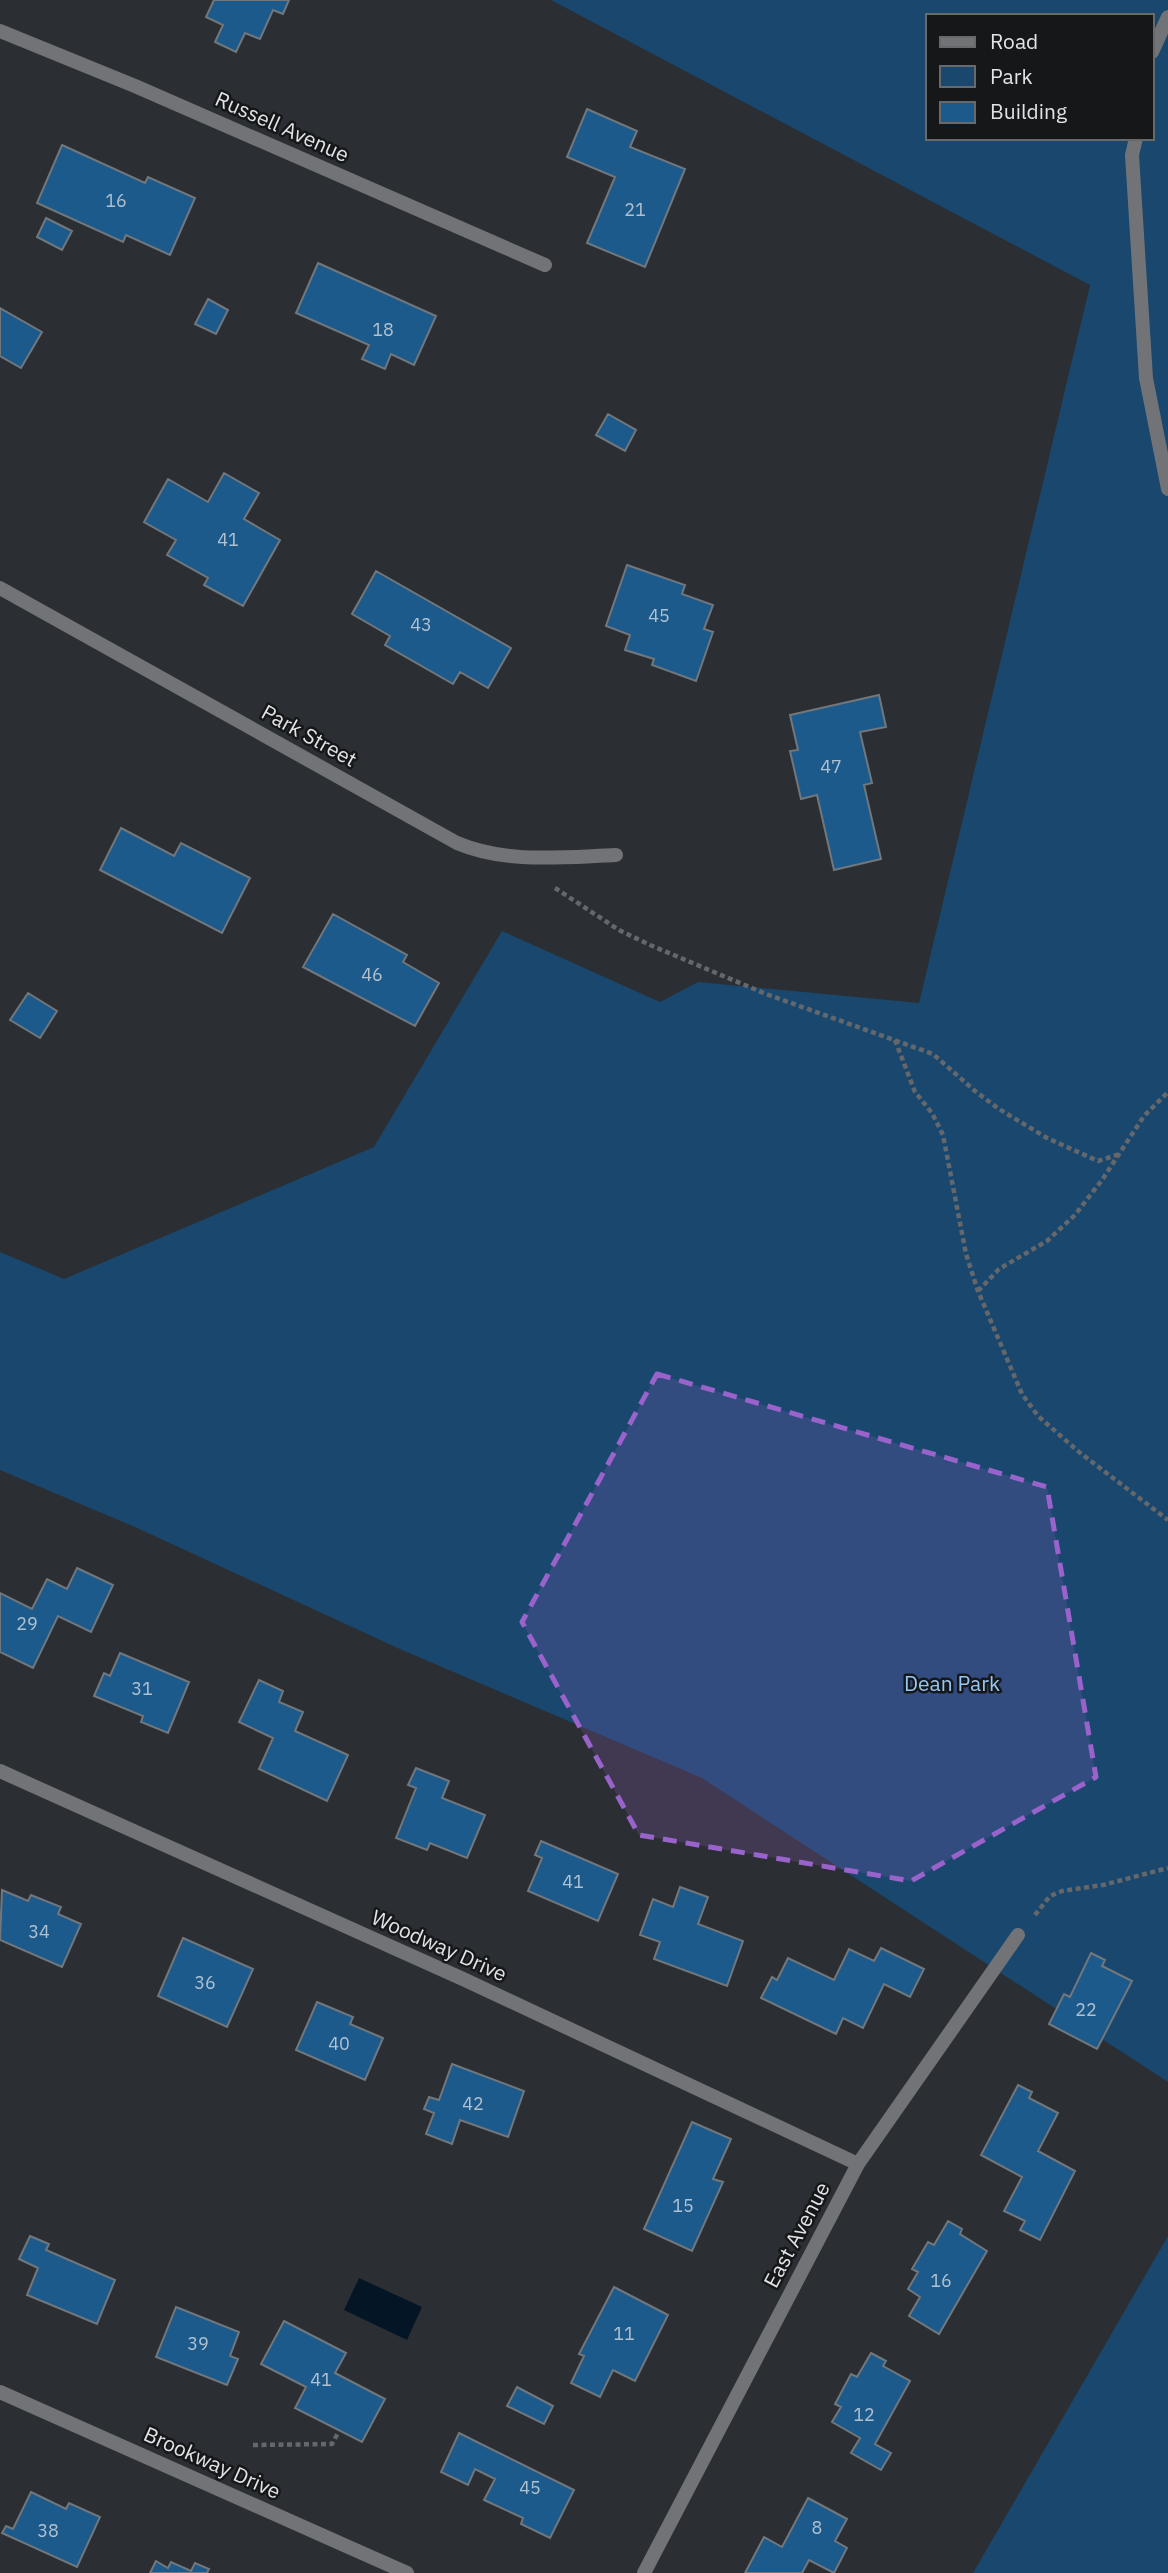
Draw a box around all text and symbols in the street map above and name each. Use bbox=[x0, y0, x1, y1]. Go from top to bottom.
legend bbox=[926, 14, 1154, 140]
text: Road bbox=[990, 27, 1038, 55]
text: Park bbox=[990, 62, 1033, 90]
street label: Russell Avenue bbox=[211, 84, 354, 168]
text: Building bbox=[990, 97, 1067, 125]
house number: 16 bbox=[105, 189, 127, 212]
house number: 21 bbox=[624, 198, 646, 221]
house number: 18 bbox=[372, 318, 394, 341]
house number: 41 bbox=[217, 528, 239, 551]
house number: 45 bbox=[648, 604, 670, 627]
house number: 43 bbox=[410, 613, 432, 636]
street label: Park Street bbox=[257, 697, 362, 773]
house number: 47 bbox=[820, 755, 842, 778]
house number: 46 bbox=[361, 963, 383, 986]
house number: 29 bbox=[16, 1612, 38, 1635]
park label: Dean Park bbox=[904, 1669, 1000, 1697]
house number: 31 bbox=[131, 1677, 153, 1700]
house number: 41 bbox=[562, 1870, 584, 1893]
street label: Woodway Drive bbox=[367, 1903, 511, 1987]
house number: 34 bbox=[28, 1920, 50, 1943]
house number: 36 bbox=[194, 1971, 216, 1994]
house number: 22 bbox=[1075, 1998, 1097, 2021]
house number: 40 bbox=[328, 2032, 350, 2055]
house number: 42 bbox=[462, 2092, 484, 2115]
street label: East Avenue bbox=[757, 2177, 836, 2292]
house number: 15 bbox=[672, 2194, 694, 2217]
house number: 16 bbox=[930, 2269, 952, 2292]
house number: 11 bbox=[613, 2322, 635, 2345]
house number: 39 bbox=[187, 2332, 209, 2355]
house number: 41 bbox=[310, 2368, 332, 2391]
house number: 12 bbox=[853, 2403, 875, 2426]
street label: Brookway Drive bbox=[140, 2419, 285, 2505]
house number: 45 bbox=[519, 2476, 541, 2499]
house number: 8 bbox=[812, 2516, 822, 2539]
house number: 38 bbox=[37, 2519, 59, 2542]

